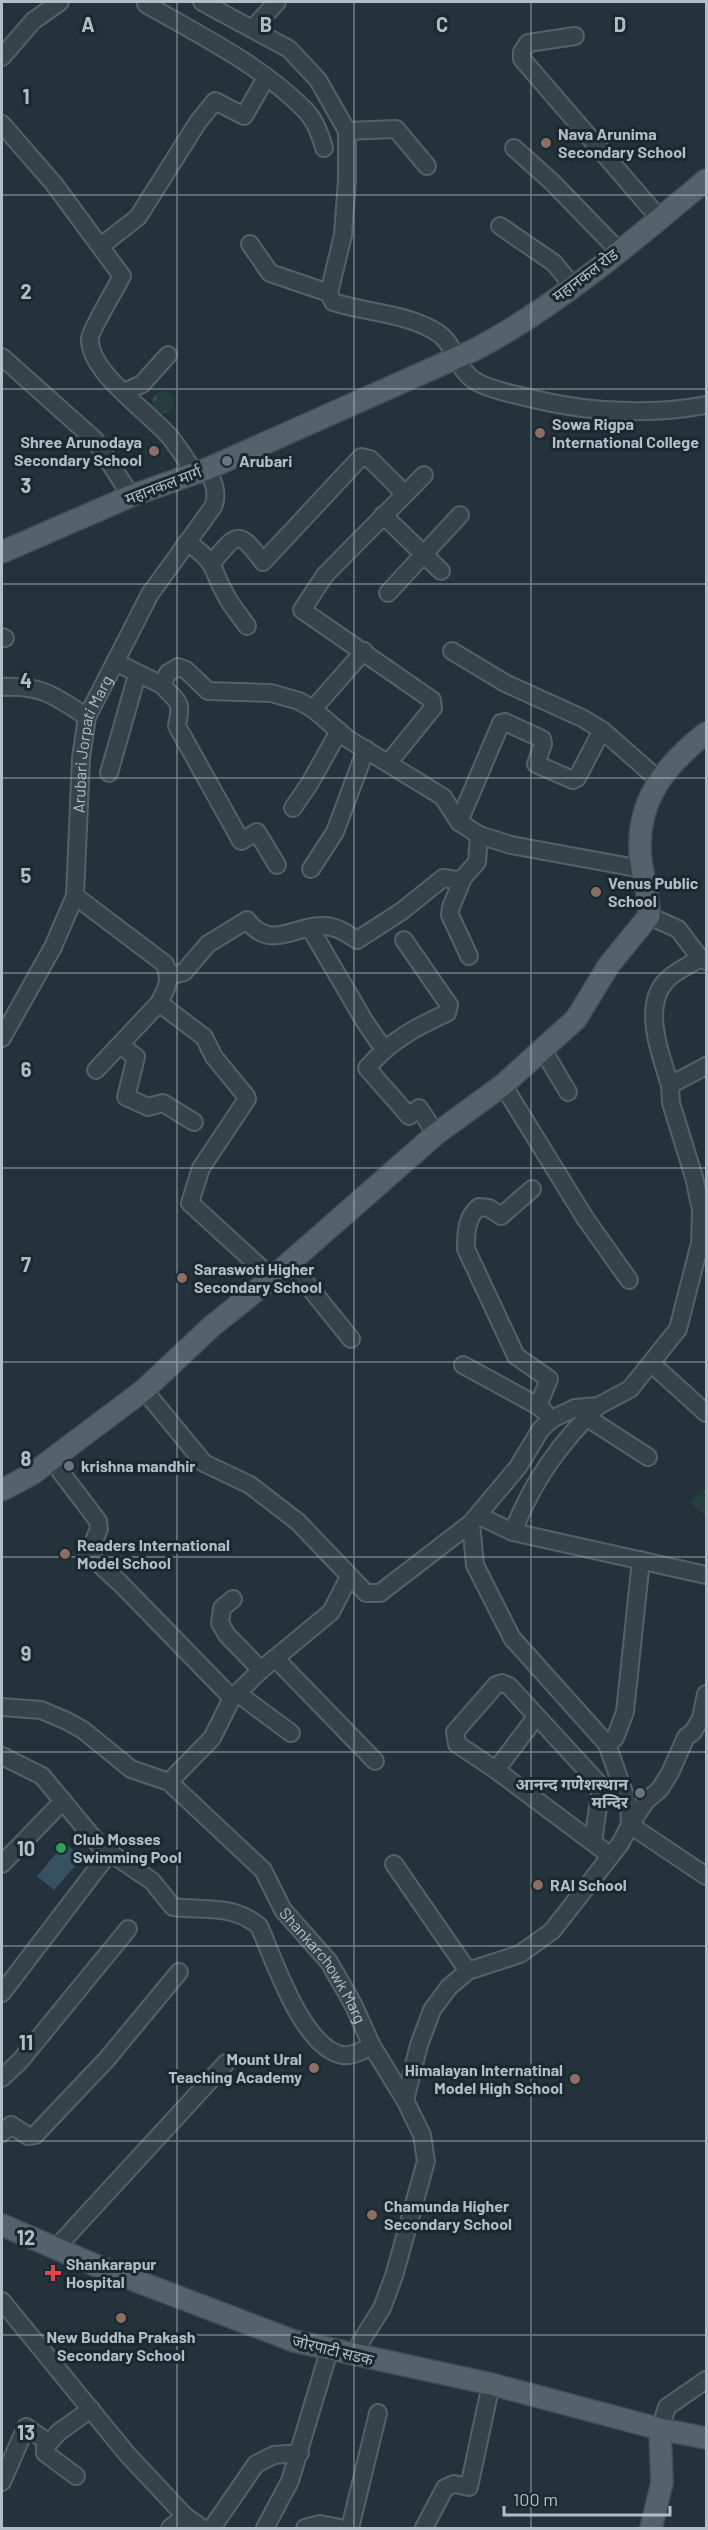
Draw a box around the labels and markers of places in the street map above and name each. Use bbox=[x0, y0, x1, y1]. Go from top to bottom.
place label: Nava Arunima Secondary School bbox=[558, 124, 686, 161]
marker: Nava Arunima Secondary School bbox=[539, 136, 553, 150]
place label: Sowa Rigpa International College bbox=[552, 414, 699, 451]
marker: Sowa Rigpa International College bbox=[533, 426, 547, 440]
place label: Shree Arunodaya Secondary School bbox=[14, 432, 142, 469]
marker: Shree Arunodaya Secondary School bbox=[147, 444, 161, 458]
place label: Arubari bbox=[239, 451, 292, 470]
marker: Arubari bbox=[220, 454, 234, 468]
place label: Venus Public School bbox=[608, 873, 699, 910]
marker: Venus Public School bbox=[589, 885, 603, 899]
place label: Saraswoti Higher Secondary School bbox=[194, 1259, 322, 1296]
marker: Saraswoti Higher Secondary School bbox=[175, 1271, 189, 1285]
place label: krishna mandhir bbox=[81, 1456, 195, 1475]
marker: krishna mandhir bbox=[62, 1459, 76, 1473]
place label: Readers International Model School bbox=[77, 1535, 230, 1572]
marker: Readers International Model School bbox=[58, 1547, 72, 1561]
place label: आनन्द गणेशस्थान मन्दिर bbox=[515, 1774, 629, 1811]
marker: आनन्द गणेशस्थान मन्दिर bbox=[633, 1786, 647, 1800]
place label: Club Mosses Swimming Pool bbox=[73, 1829, 182, 1866]
marker: Club Mosses Swimming Pool bbox=[54, 1841, 68, 1855]
place label: RAI School bbox=[550, 1875, 627, 1894]
marker: RAI School bbox=[531, 1878, 545, 1892]
place label: Mount Ural Teaching Academy bbox=[168, 2049, 302, 2086]
place label: Himalayan Internatinal Model High School bbox=[405, 2060, 563, 2097]
marker: Mount Ural Teaching Academy bbox=[307, 2061, 321, 2075]
marker: Himalayan Internatinal Model High School bbox=[568, 2072, 582, 2086]
place label: Chamunda Higher Secondary School bbox=[384, 2196, 512, 2233]
marker: Chamunda Higher Secondary School bbox=[365, 2208, 379, 2222]
place label: Shankarapur Hospital bbox=[66, 2254, 157, 2291]
marker: Shankarapur Hospital bbox=[44, 2264, 62, 2282]
marker: New Buddha Prakash Secondary School bbox=[114, 2311, 128, 2325]
place label: New Buddha Prakash Secondary School bbox=[46, 2327, 196, 2364]

